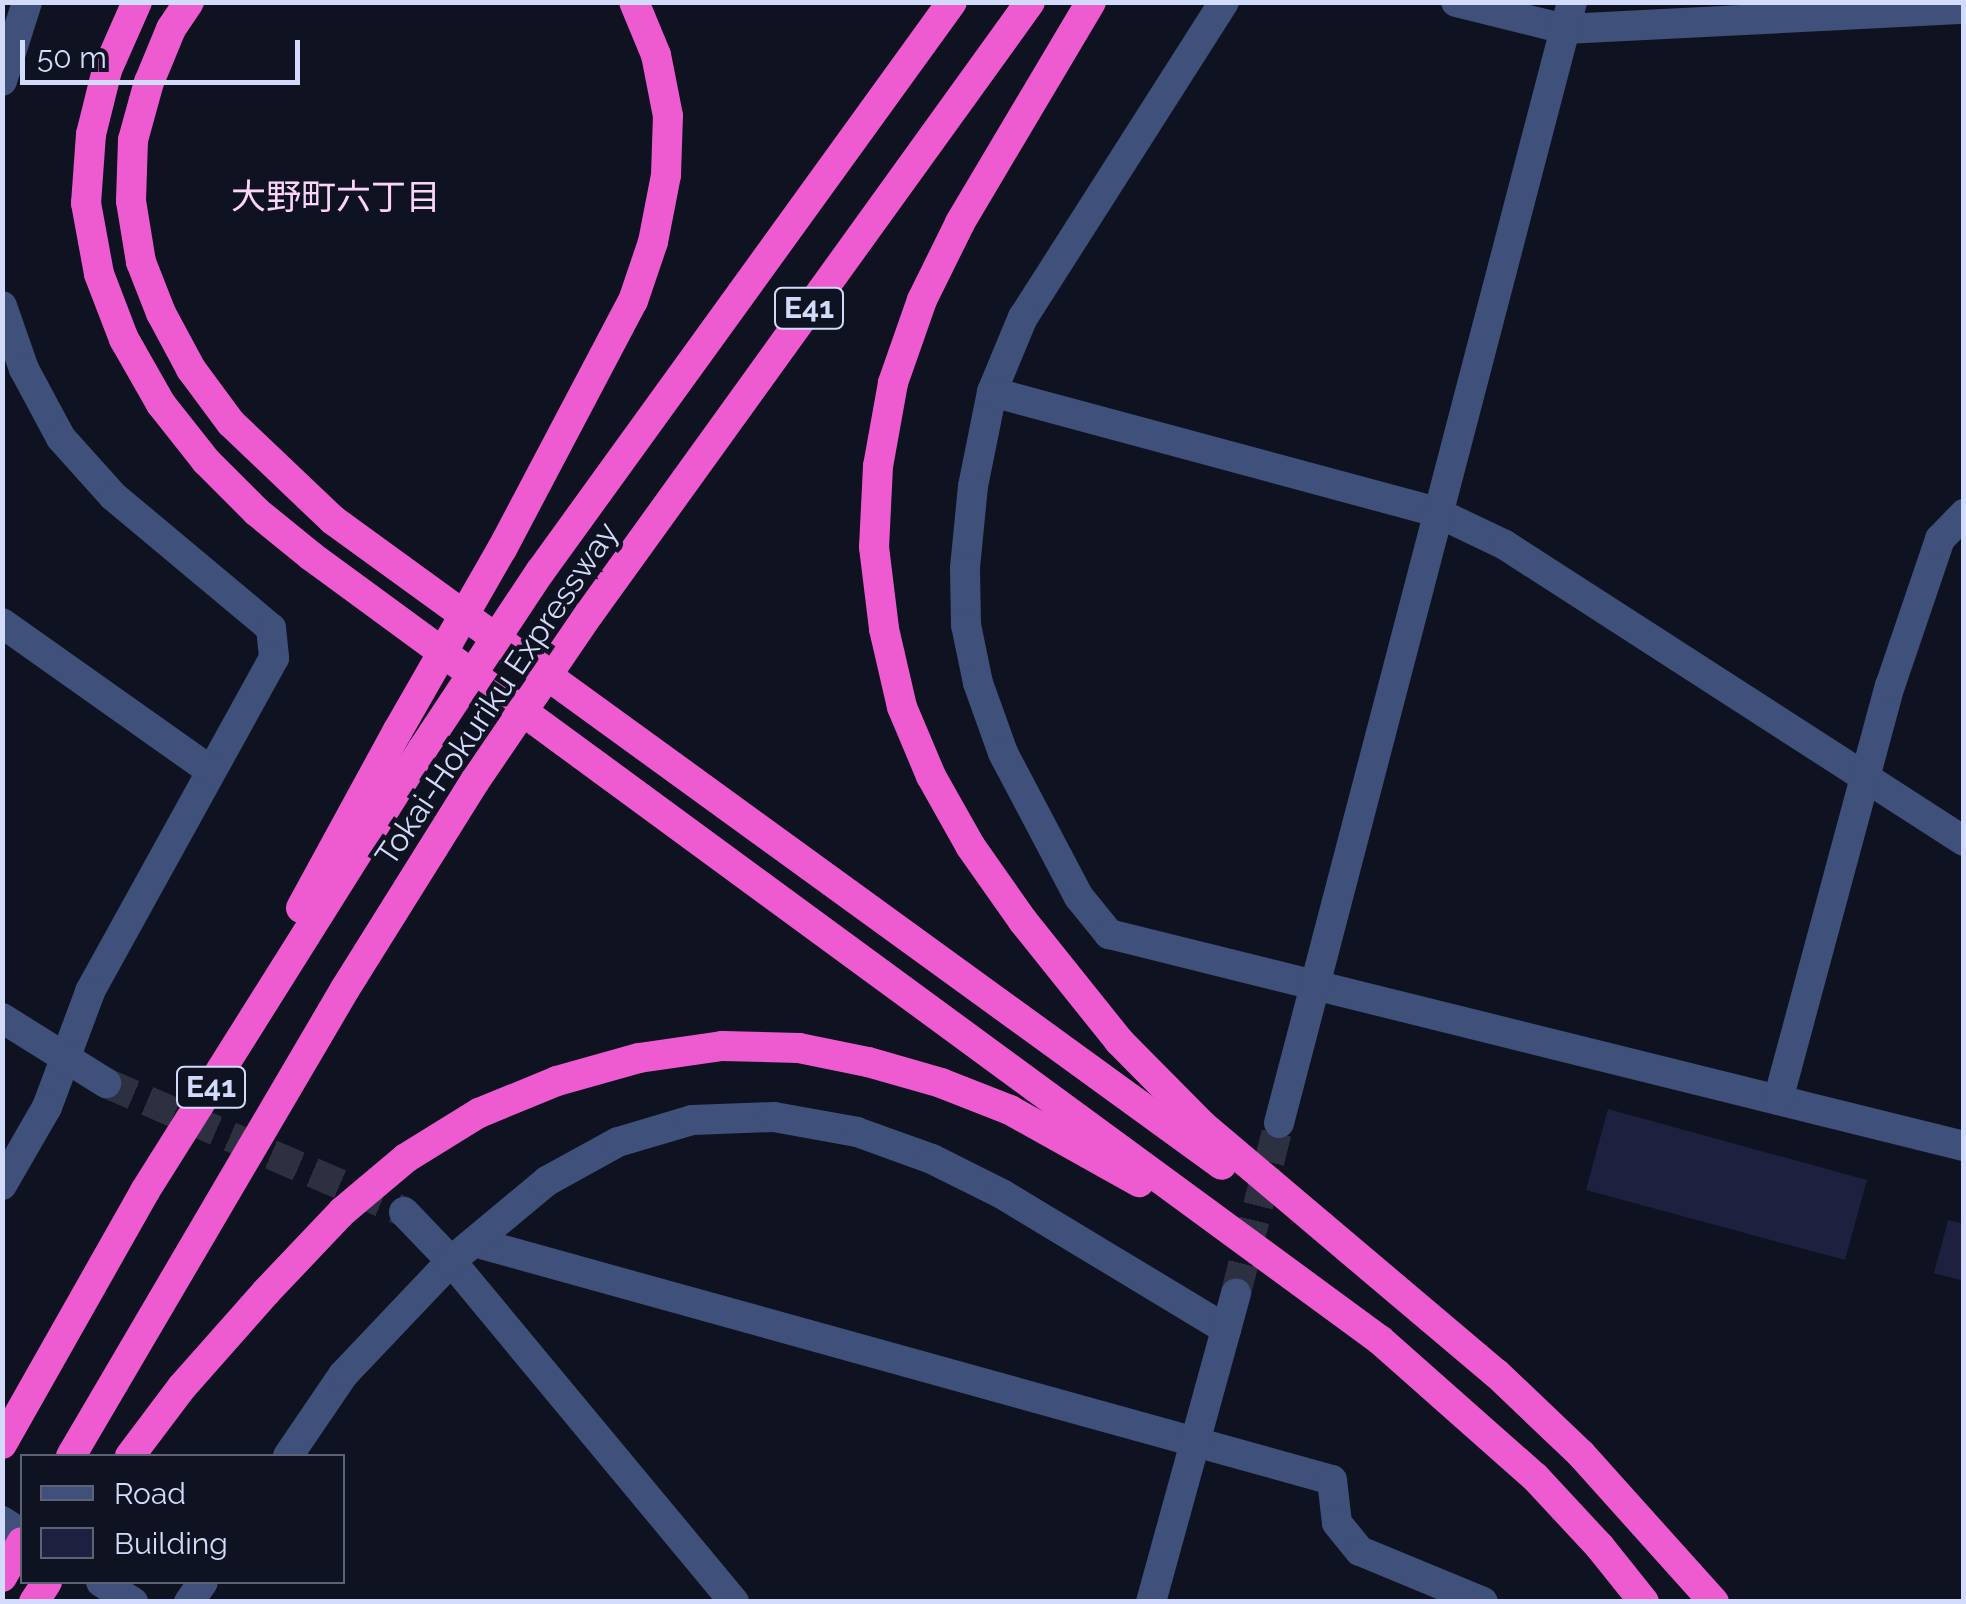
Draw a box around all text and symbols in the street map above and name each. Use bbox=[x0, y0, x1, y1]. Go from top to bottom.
scale bar bbox=[25, 20, 305, 82]
text: 50 m bbox=[37, 40, 107, 75]
district label: 大野町六丁目 bbox=[231, 176, 441, 218]
road number: E41 bbox=[774, 283, 844, 333]
street label: Tokai-Hokuriku Expressway bbox=[368, 515, 626, 873]
road number: E41 bbox=[176, 1062, 246, 1112]
legend bbox=[20, 1454, 345, 1584]
text: Road bbox=[114, 1476, 186, 1511]
text: Building bbox=[114, 1526, 228, 1561]

